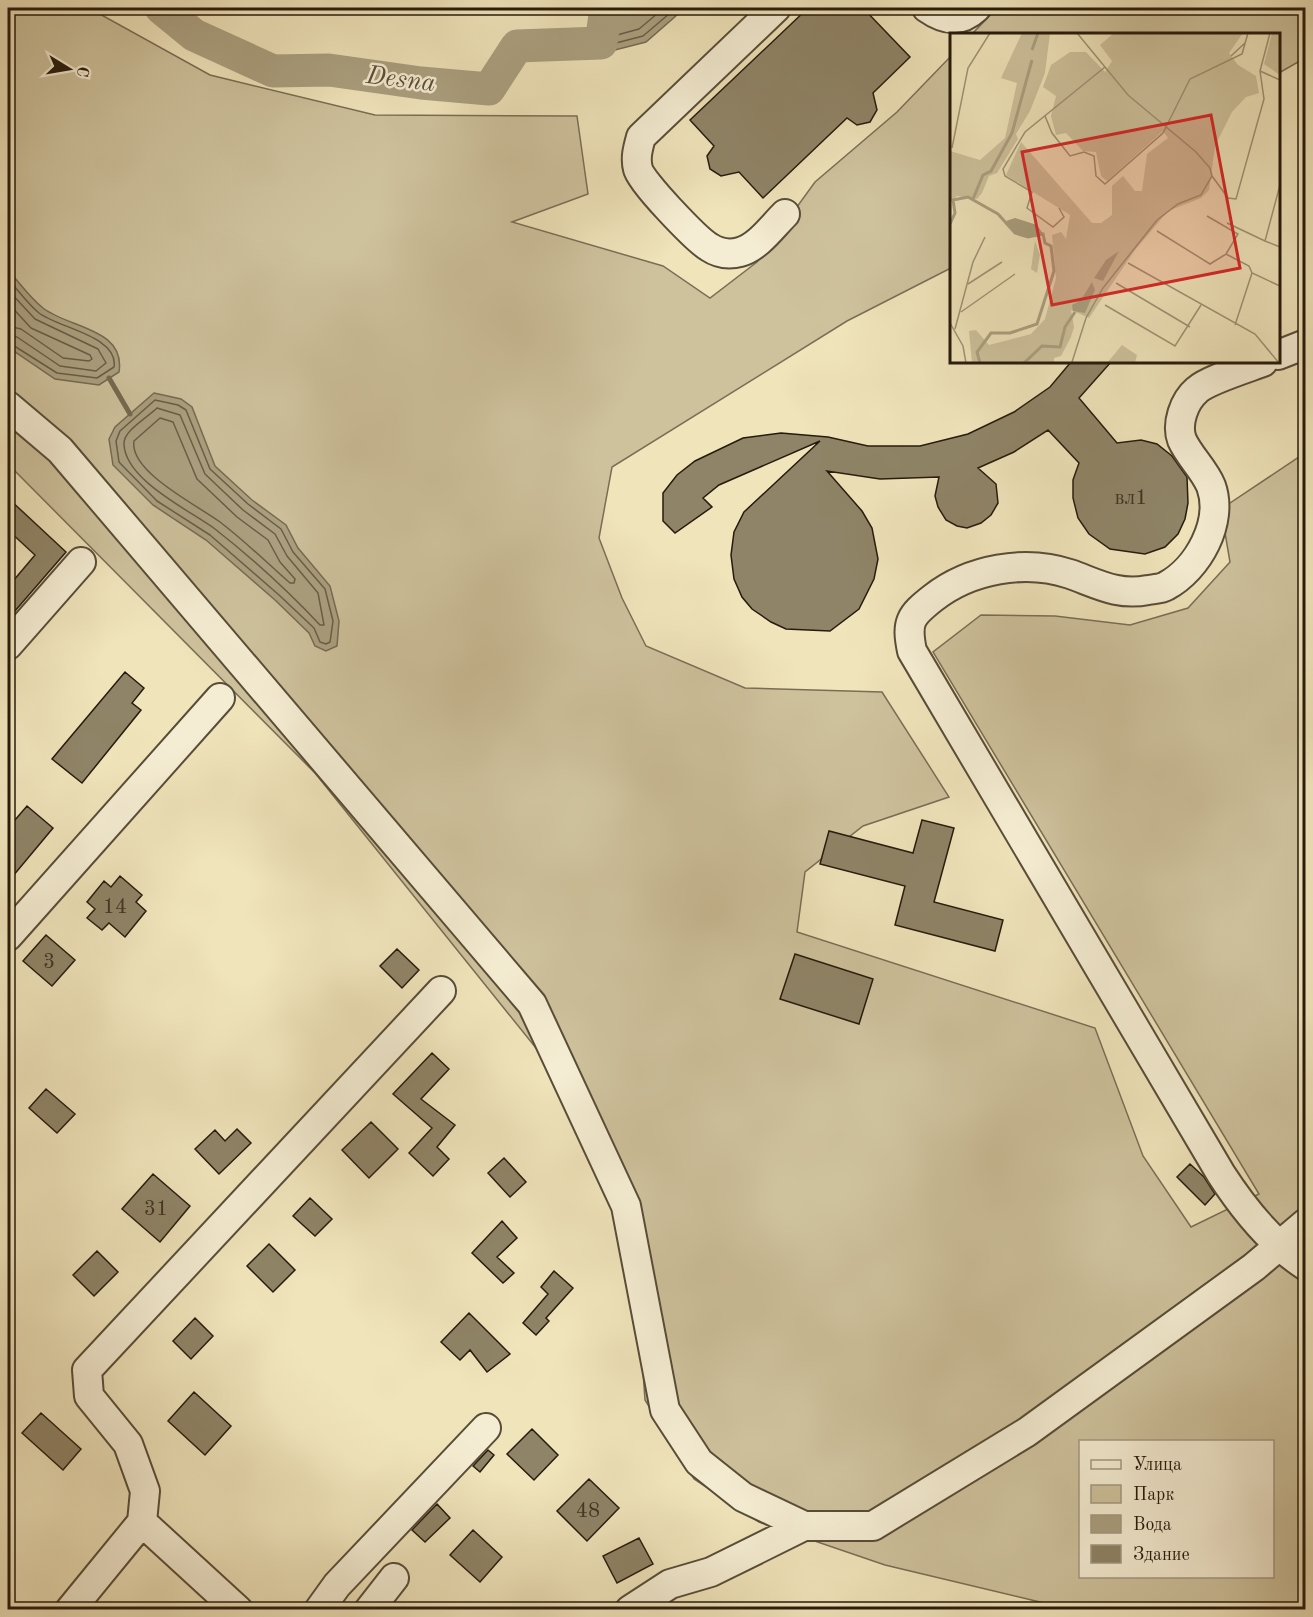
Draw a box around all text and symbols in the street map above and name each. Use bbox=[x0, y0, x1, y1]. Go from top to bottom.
inset map bbox=[950, 33, 1280, 363]
north arrow bbox=[39, 39, 99, 99]
water label: Desna bbox=[363, 63, 437, 97]
text: С bbox=[73, 65, 91, 78]
house number: вл1 bbox=[1115, 488, 1147, 509]
house number: 14 bbox=[103, 897, 127, 918]
house number: 3 bbox=[43, 952, 55, 973]
house number: 31 bbox=[144, 1199, 168, 1220]
legend bbox=[1079, 1440, 1274, 1578]
text: Улица bbox=[1133, 1456, 1182, 1474]
text: Парк bbox=[1133, 1486, 1174, 1504]
house number: 48 bbox=[576, 1501, 600, 1522]
text: Вода bbox=[1133, 1516, 1172, 1534]
text: Здание bbox=[1133, 1546, 1190, 1564]

